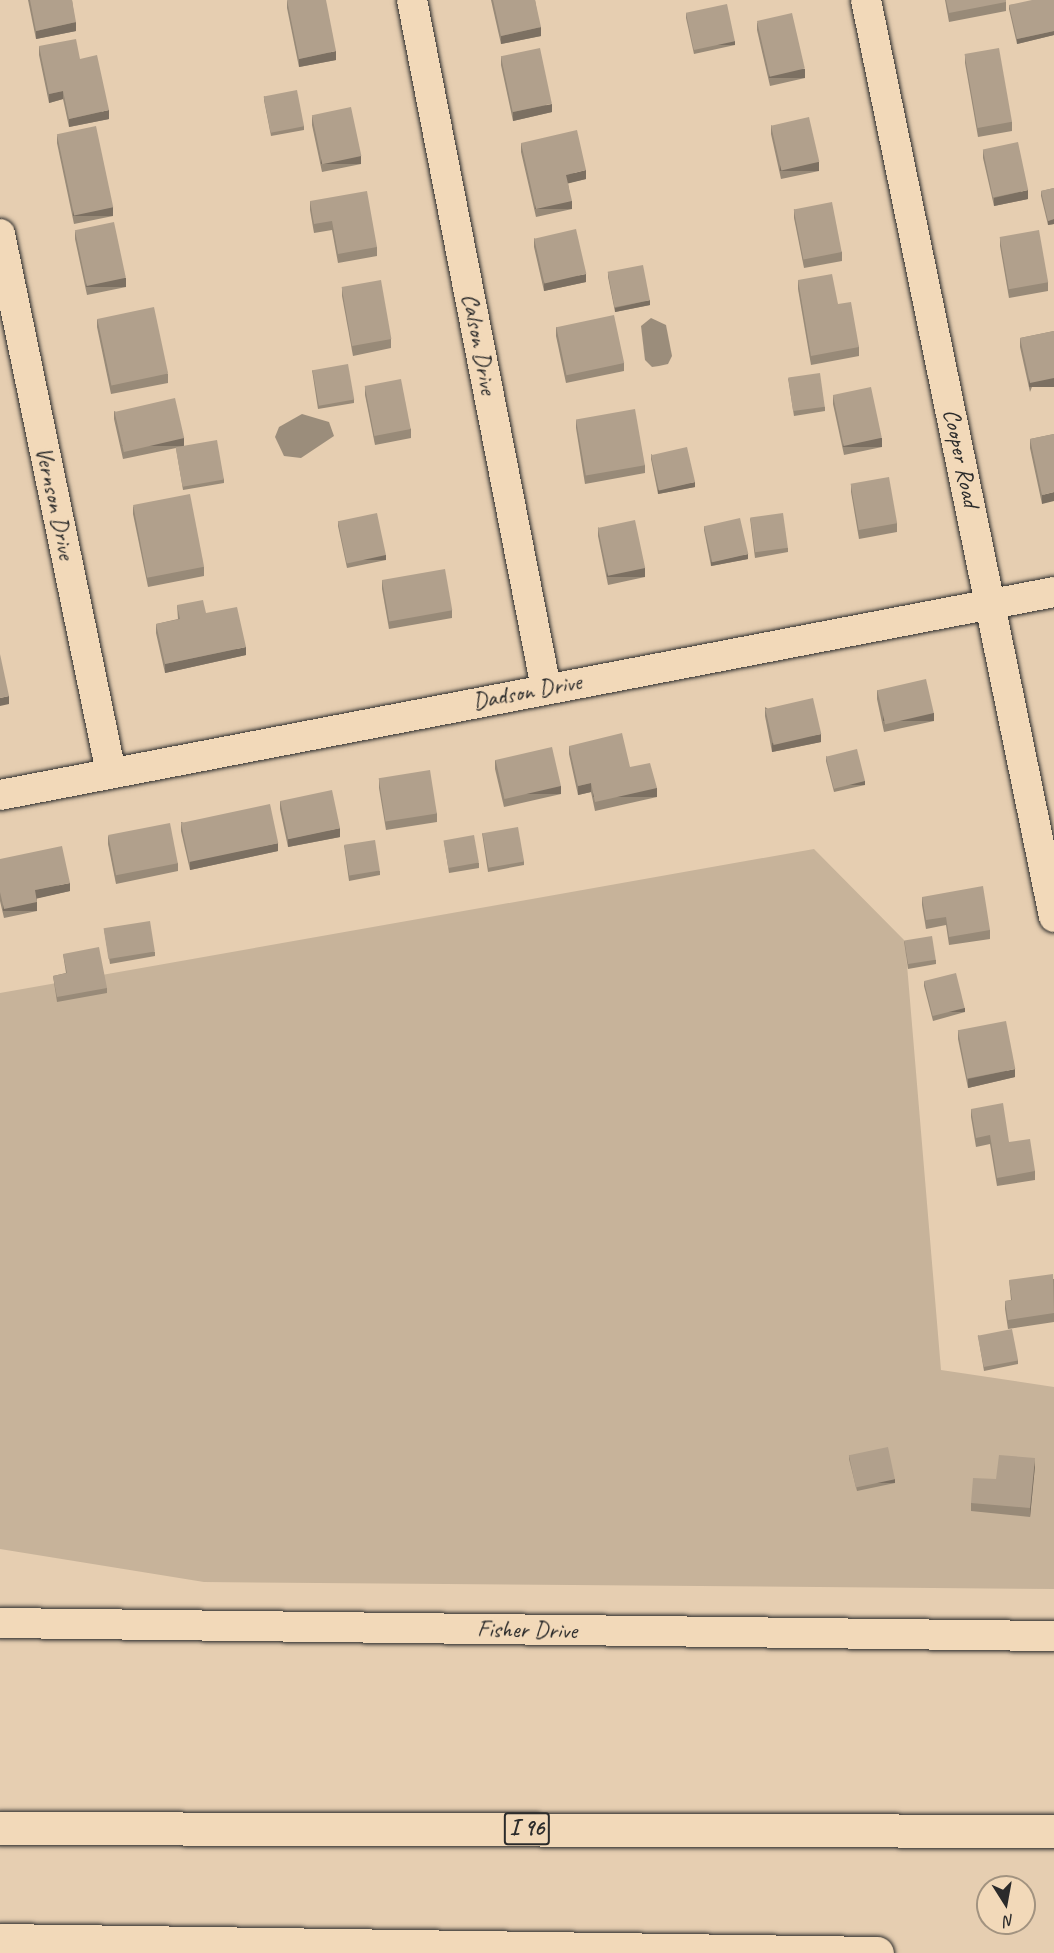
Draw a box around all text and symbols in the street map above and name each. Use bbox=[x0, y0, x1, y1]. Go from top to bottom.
street label: Calson Drive bbox=[455, 291, 503, 397]
street label: Cooper Road bbox=[937, 406, 985, 510]
street label: Vernson Drive bbox=[29, 444, 81, 562]
street label: Dadson Drive bbox=[470, 667, 584, 717]
street label: Fisher Drive bbox=[477, 1615, 577, 1645]
road number: I 96 bbox=[503, 1810, 551, 1848]
north arrow bbox=[976, 1875, 1036, 1935]
text: N bbox=[1002, 1910, 1016, 1931]

